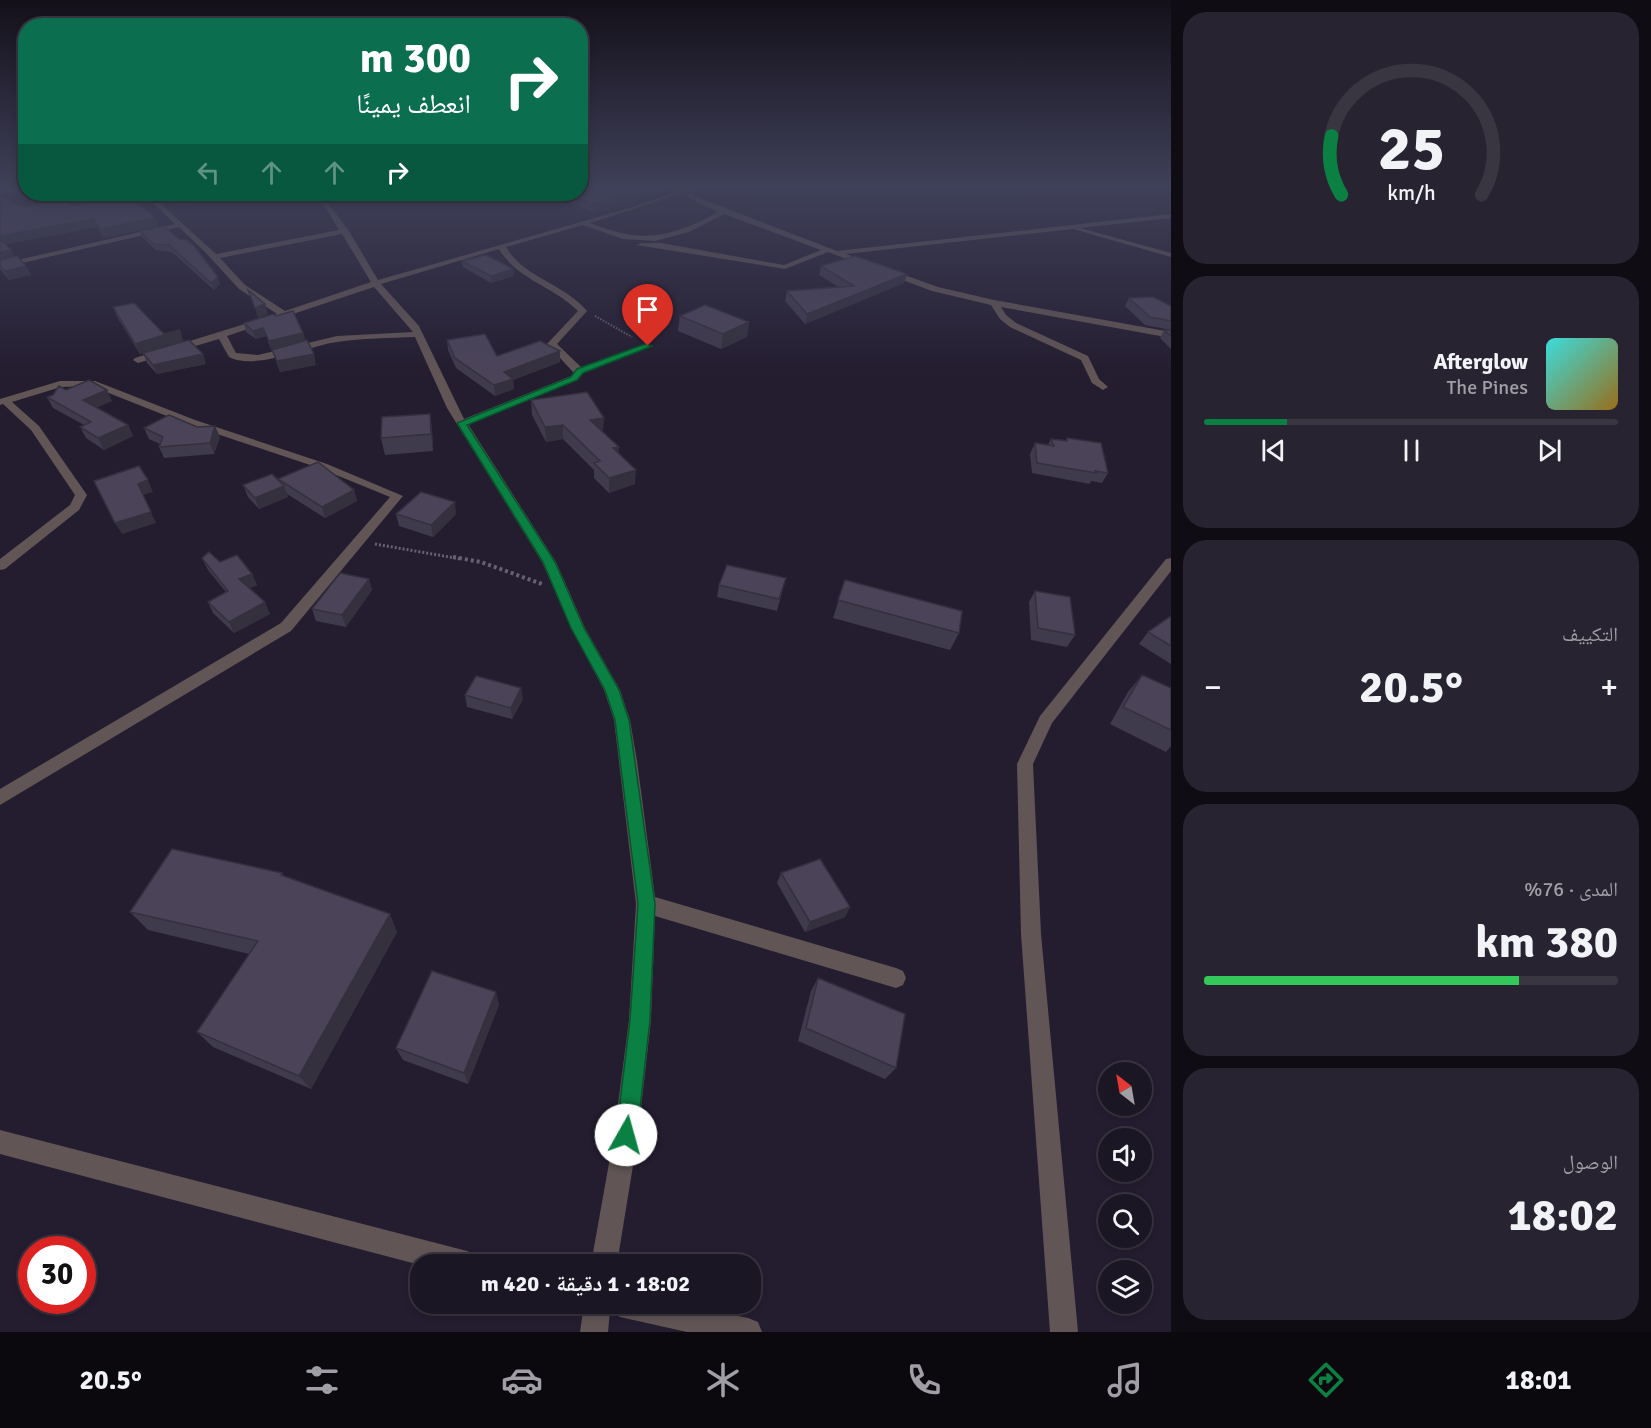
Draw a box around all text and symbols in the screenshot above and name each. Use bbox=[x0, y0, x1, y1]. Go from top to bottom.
text: 300 m bbox=[360, 33, 471, 84]
icon: right bbox=[492, 42, 570, 120]
text: انعطف يمينًا bbox=[356, 88, 471, 121]
text: 25 bbox=[1377, 110, 1445, 187]
icon: left bbox=[192, 156, 225, 189]
icon: ahead bbox=[255, 156, 288, 189]
icon: ahead bbox=[318, 156, 351, 189]
icon: right bbox=[381, 156, 414, 189]
text: km/h bbox=[1387, 180, 1435, 206]
pin bbox=[622, 284, 673, 346]
icon: arrive bbox=[631, 293, 664, 326]
text: Afterglow bbox=[1433, 348, 1528, 375]
text: The Pines bbox=[1446, 375, 1528, 400]
icon: previous bbox=[1257, 434, 1290, 467]
icon: pause bbox=[1395, 434, 1428, 467]
icon: next bbox=[1533, 434, 1566, 467]
text: التكييف bbox=[1562, 622, 1618, 647]
text: 20.5° bbox=[1359, 660, 1463, 715]
text: − bbox=[1204, 667, 1222, 708]
text: + bbox=[1600, 667, 1618, 708]
text: المدى · 76% bbox=[1524, 877, 1618, 902]
text: 380 km bbox=[1475, 915, 1618, 970]
north arrow bbox=[1098, 1062, 1152, 1116]
map controls bbox=[1098, 1062, 1152, 1314]
position arrow bbox=[594, 1103, 658, 1167]
button: sound bbox=[1098, 1128, 1152, 1182]
text: الوصول bbox=[1563, 1150, 1618, 1175]
text: 18:02 bbox=[1508, 1188, 1618, 1243]
button: search bbox=[1098, 1194, 1152, 1248]
speed limit sign: 30 bbox=[18, 1236, 96, 1314]
button: layers bbox=[1098, 1260, 1152, 1314]
text: 18:02 · 1 دقيقة · 420 m bbox=[481, 1270, 690, 1297]
icon: filters bbox=[301, 1359, 343, 1401]
icon: car bbox=[501, 1359, 543, 1401]
icon: climate bbox=[702, 1359, 744, 1401]
icon: phone bbox=[903, 1359, 945, 1401]
icon: music bbox=[1104, 1359, 1146, 1401]
icon: directions bbox=[1305, 1359, 1347, 1401]
text: 20.5° bbox=[79, 1364, 142, 1397]
text: 18:01 bbox=[1505, 1364, 1572, 1397]

